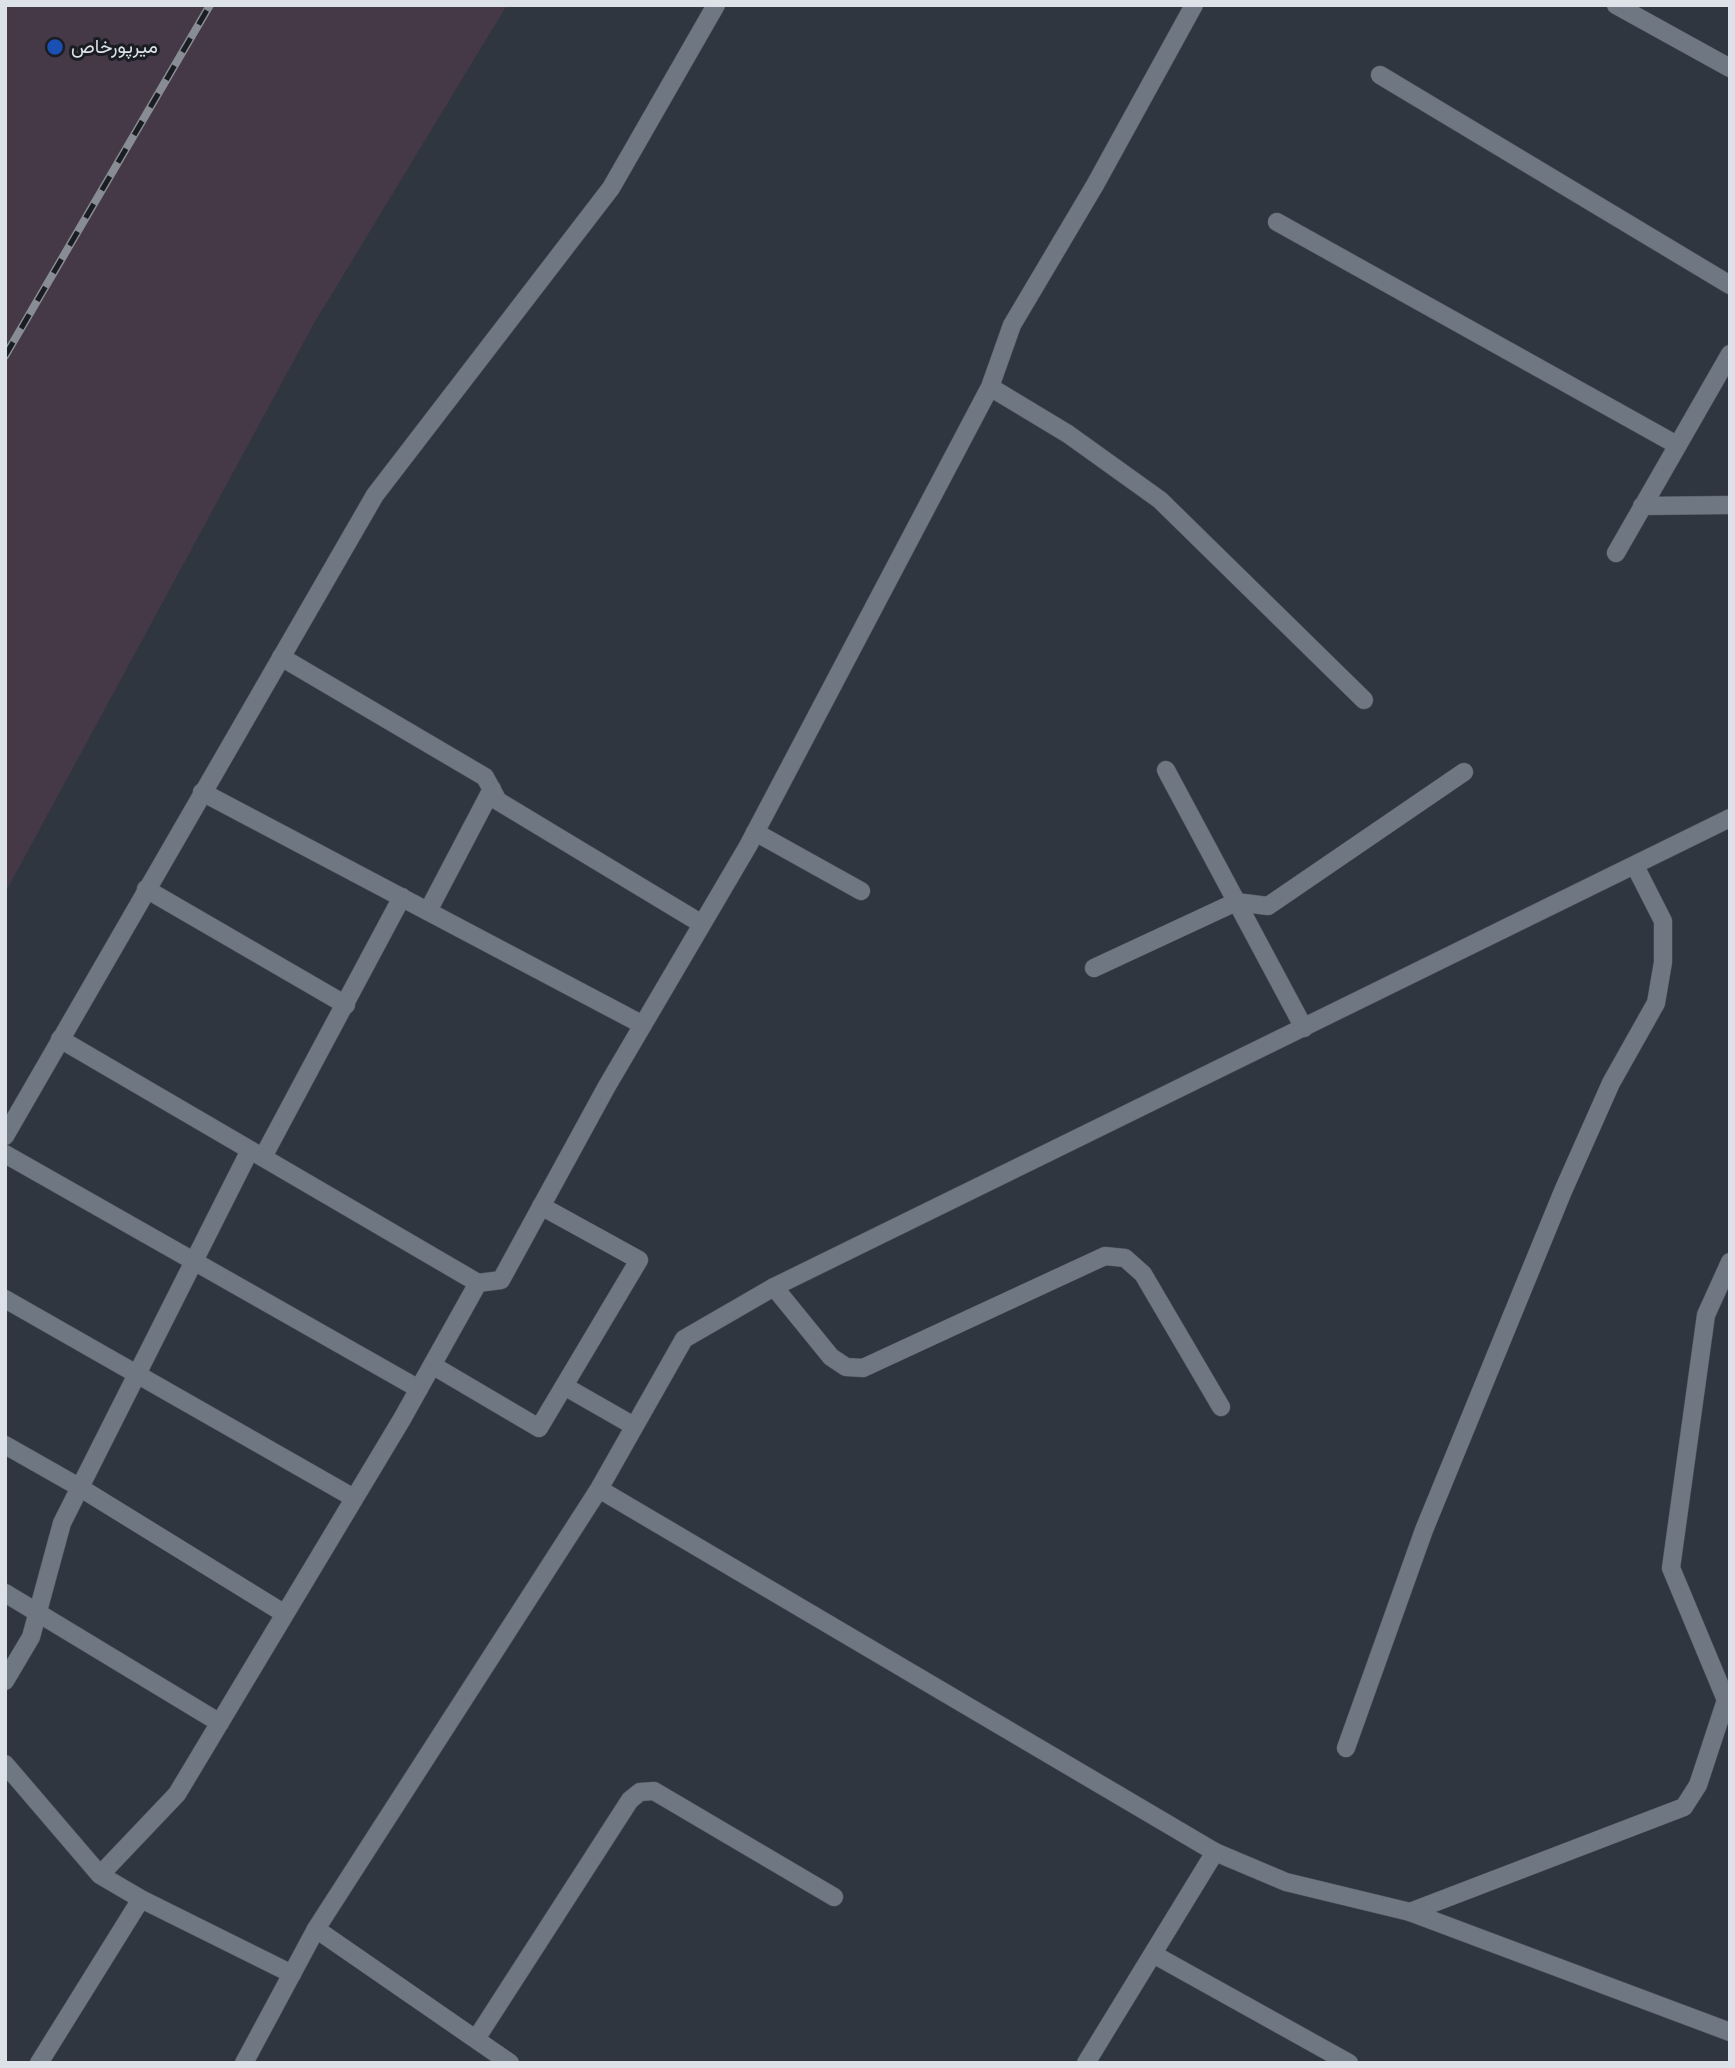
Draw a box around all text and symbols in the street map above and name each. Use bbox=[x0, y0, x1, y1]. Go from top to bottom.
place label: ميرپورخاص bbox=[71, 36, 158, 58]
marker: ميرپورخاص bbox=[45, 37, 65, 57]

